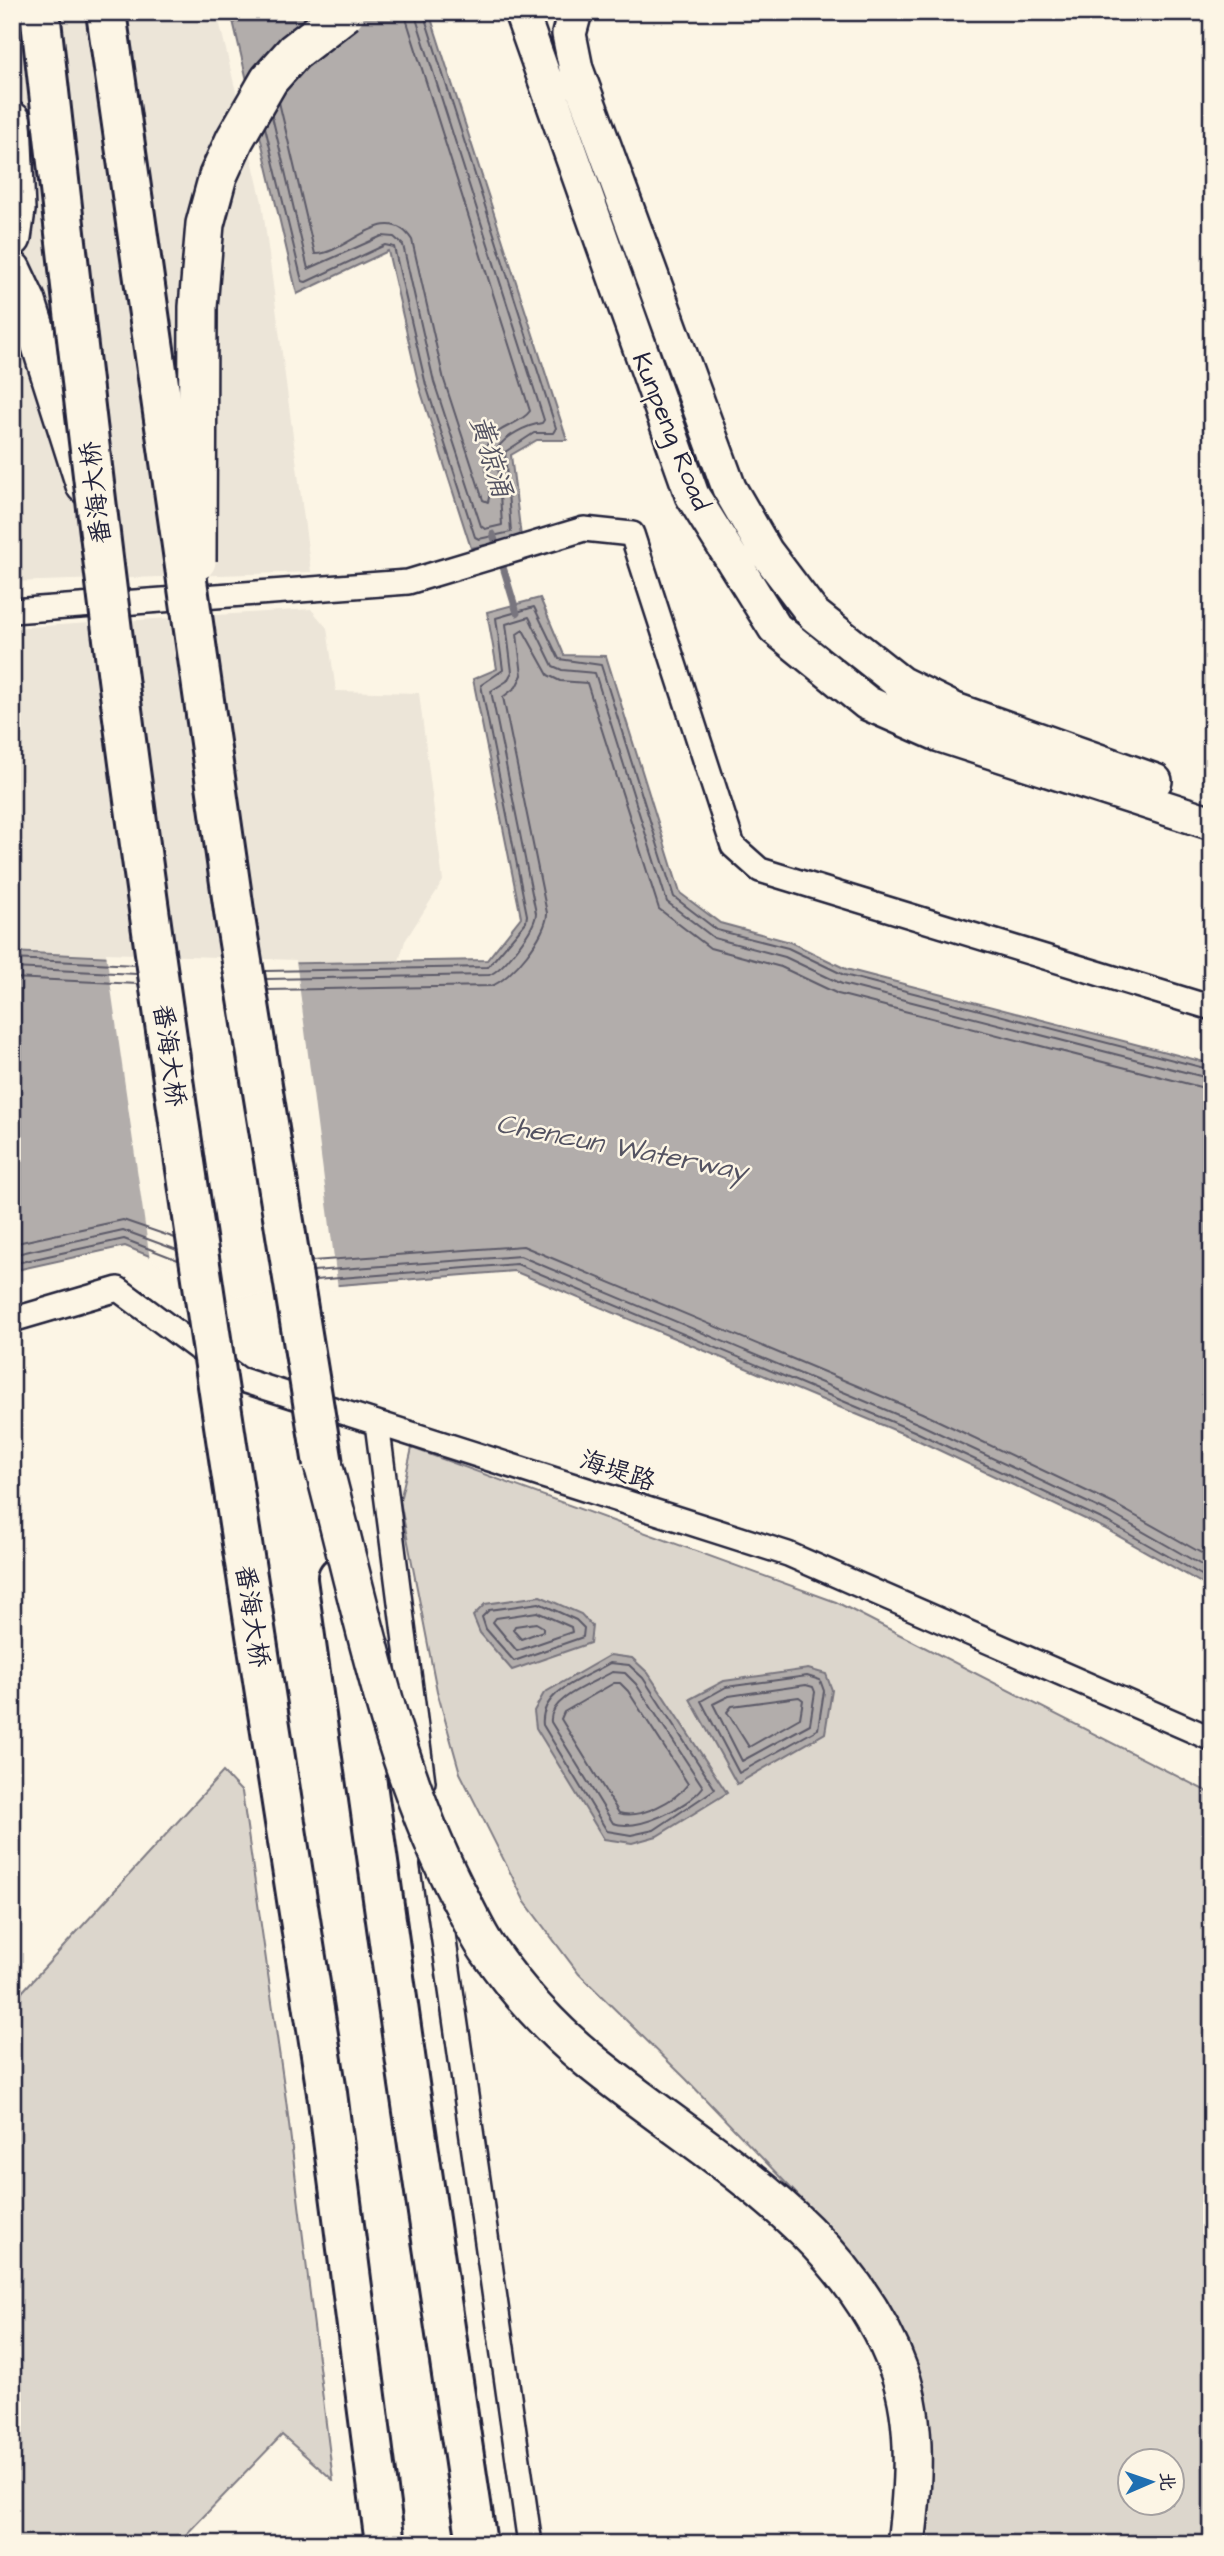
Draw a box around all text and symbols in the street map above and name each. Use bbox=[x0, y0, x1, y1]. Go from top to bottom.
street label: Kunpeng Road bbox=[621, 347, 719, 516]
water label: 黄猄涌 bbox=[460, 411, 522, 503]
street label: 番海大桥 bbox=[72, 439, 120, 547]
street label: 番海大桥 bbox=[144, 1001, 194, 1109]
water label: Chencun Waterway bbox=[493, 1104, 753, 1192]
street label: 海堤路 bbox=[575, 1442, 660, 1500]
street label: 番海大桥 bbox=[226, 1562, 278, 1670]
north arrow bbox=[1116, 2448, 1186, 2518]
text: 北 bbox=[1153, 2471, 1180, 2491]

